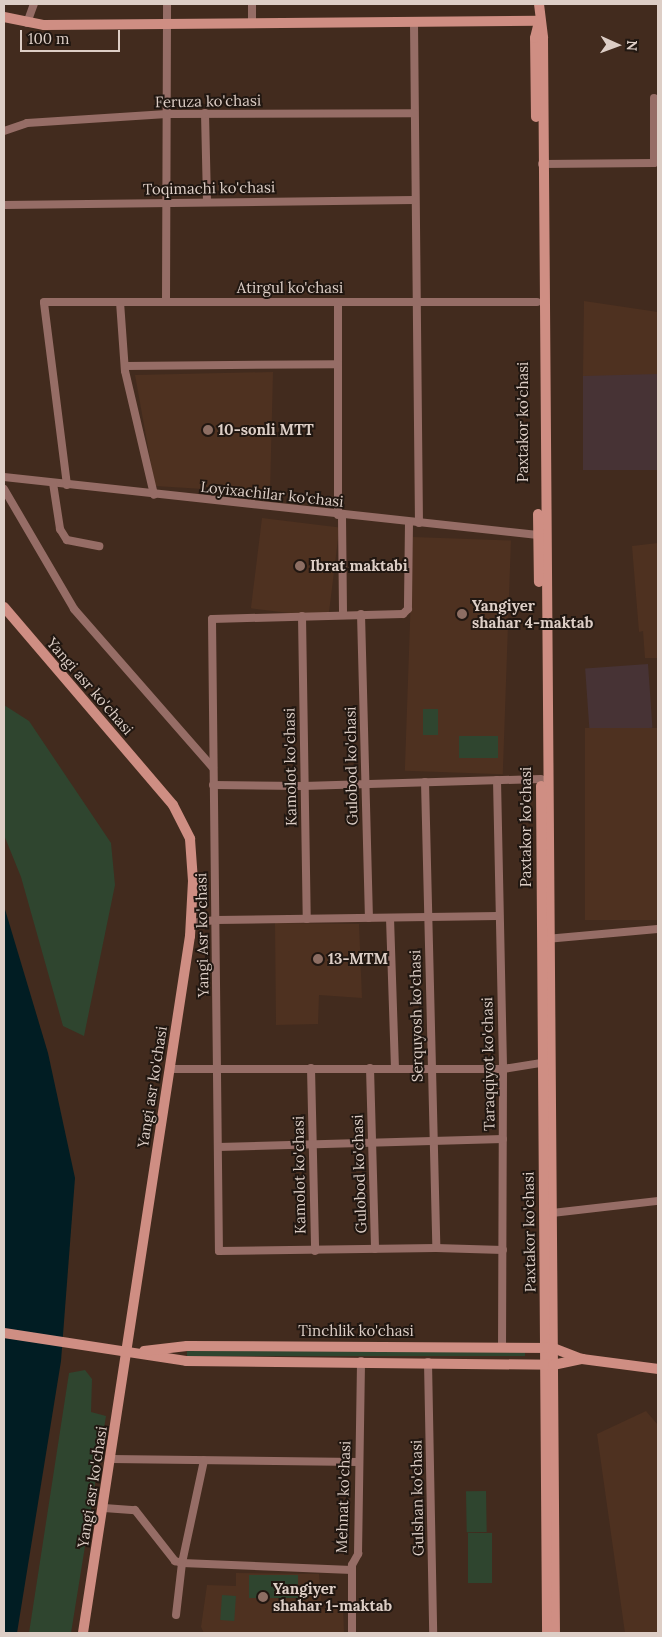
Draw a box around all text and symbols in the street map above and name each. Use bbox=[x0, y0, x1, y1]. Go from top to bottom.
scale bar bbox=[22, 20, 122, 52]
north arrow bbox=[592, 20, 642, 70]
text: 100 m bbox=[28, 29, 69, 48]
text: N bbox=[623, 40, 641, 51]
street label: Feruza ko'chasi bbox=[155, 91, 261, 111]
street label: Toqimachi ko'chasi bbox=[143, 178, 275, 198]
street label: Atirgul ko'chasi bbox=[237, 279, 343, 297]
street label: Paxtakor ko'chasi bbox=[514, 362, 532, 482]
place label: 10-sonli MTT bbox=[218, 421, 314, 439]
marker: 10-sonli MTT bbox=[202, 424, 214, 436]
street label: Loyixachilar ko'chasi bbox=[200, 478, 344, 510]
place label: Ibrat maktabi bbox=[310, 557, 408, 575]
marker: Ibrat maktabi bbox=[294, 560, 306, 572]
place label: Yangiyer shahar 4-maktab bbox=[472, 596, 593, 631]
marker: Yangiyer shahar 4-maktab bbox=[456, 608, 468, 620]
street label: Yangi asr ko'chasi bbox=[43, 634, 137, 738]
street label: Gulobod ko'chasi bbox=[341, 706, 361, 826]
street label: Kamolot ko'chasi bbox=[280, 708, 300, 826]
street label: Paxtakor ko'chasi bbox=[517, 767, 535, 887]
street label: Yangi Asr ko'chasi bbox=[192, 873, 212, 997]
place label: 13-MTM bbox=[328, 950, 388, 968]
street label: Serquyosh ko'chasi bbox=[406, 950, 426, 1082]
marker: 13-MTM bbox=[312, 953, 324, 965]
street label: Taraqqiyot ko'chasi bbox=[478, 997, 498, 1131]
street label: Yangi asr ko'chasi bbox=[134, 1025, 170, 1149]
street label: Gulobod ko'chasi bbox=[348, 1114, 370, 1234]
street label: Kamolot ko'chasi bbox=[289, 1116, 309, 1234]
street label: Paxtakor ko'chasi bbox=[519, 1172, 539, 1292]
street label: Tinchlik ko'chasi bbox=[298, 1322, 414, 1340]
street label: Yangi asr ko'chasi bbox=[74, 1425, 110, 1549]
street label: Mehnat ko'chasi bbox=[332, 1440, 354, 1554]
street label: Gulshan ko'chasi bbox=[407, 1440, 427, 1556]
place label: Yangiyer shahar 1-maktab bbox=[273, 1579, 392, 1614]
marker: Yangiyer shahar 1-maktab bbox=[257, 1591, 269, 1603]

